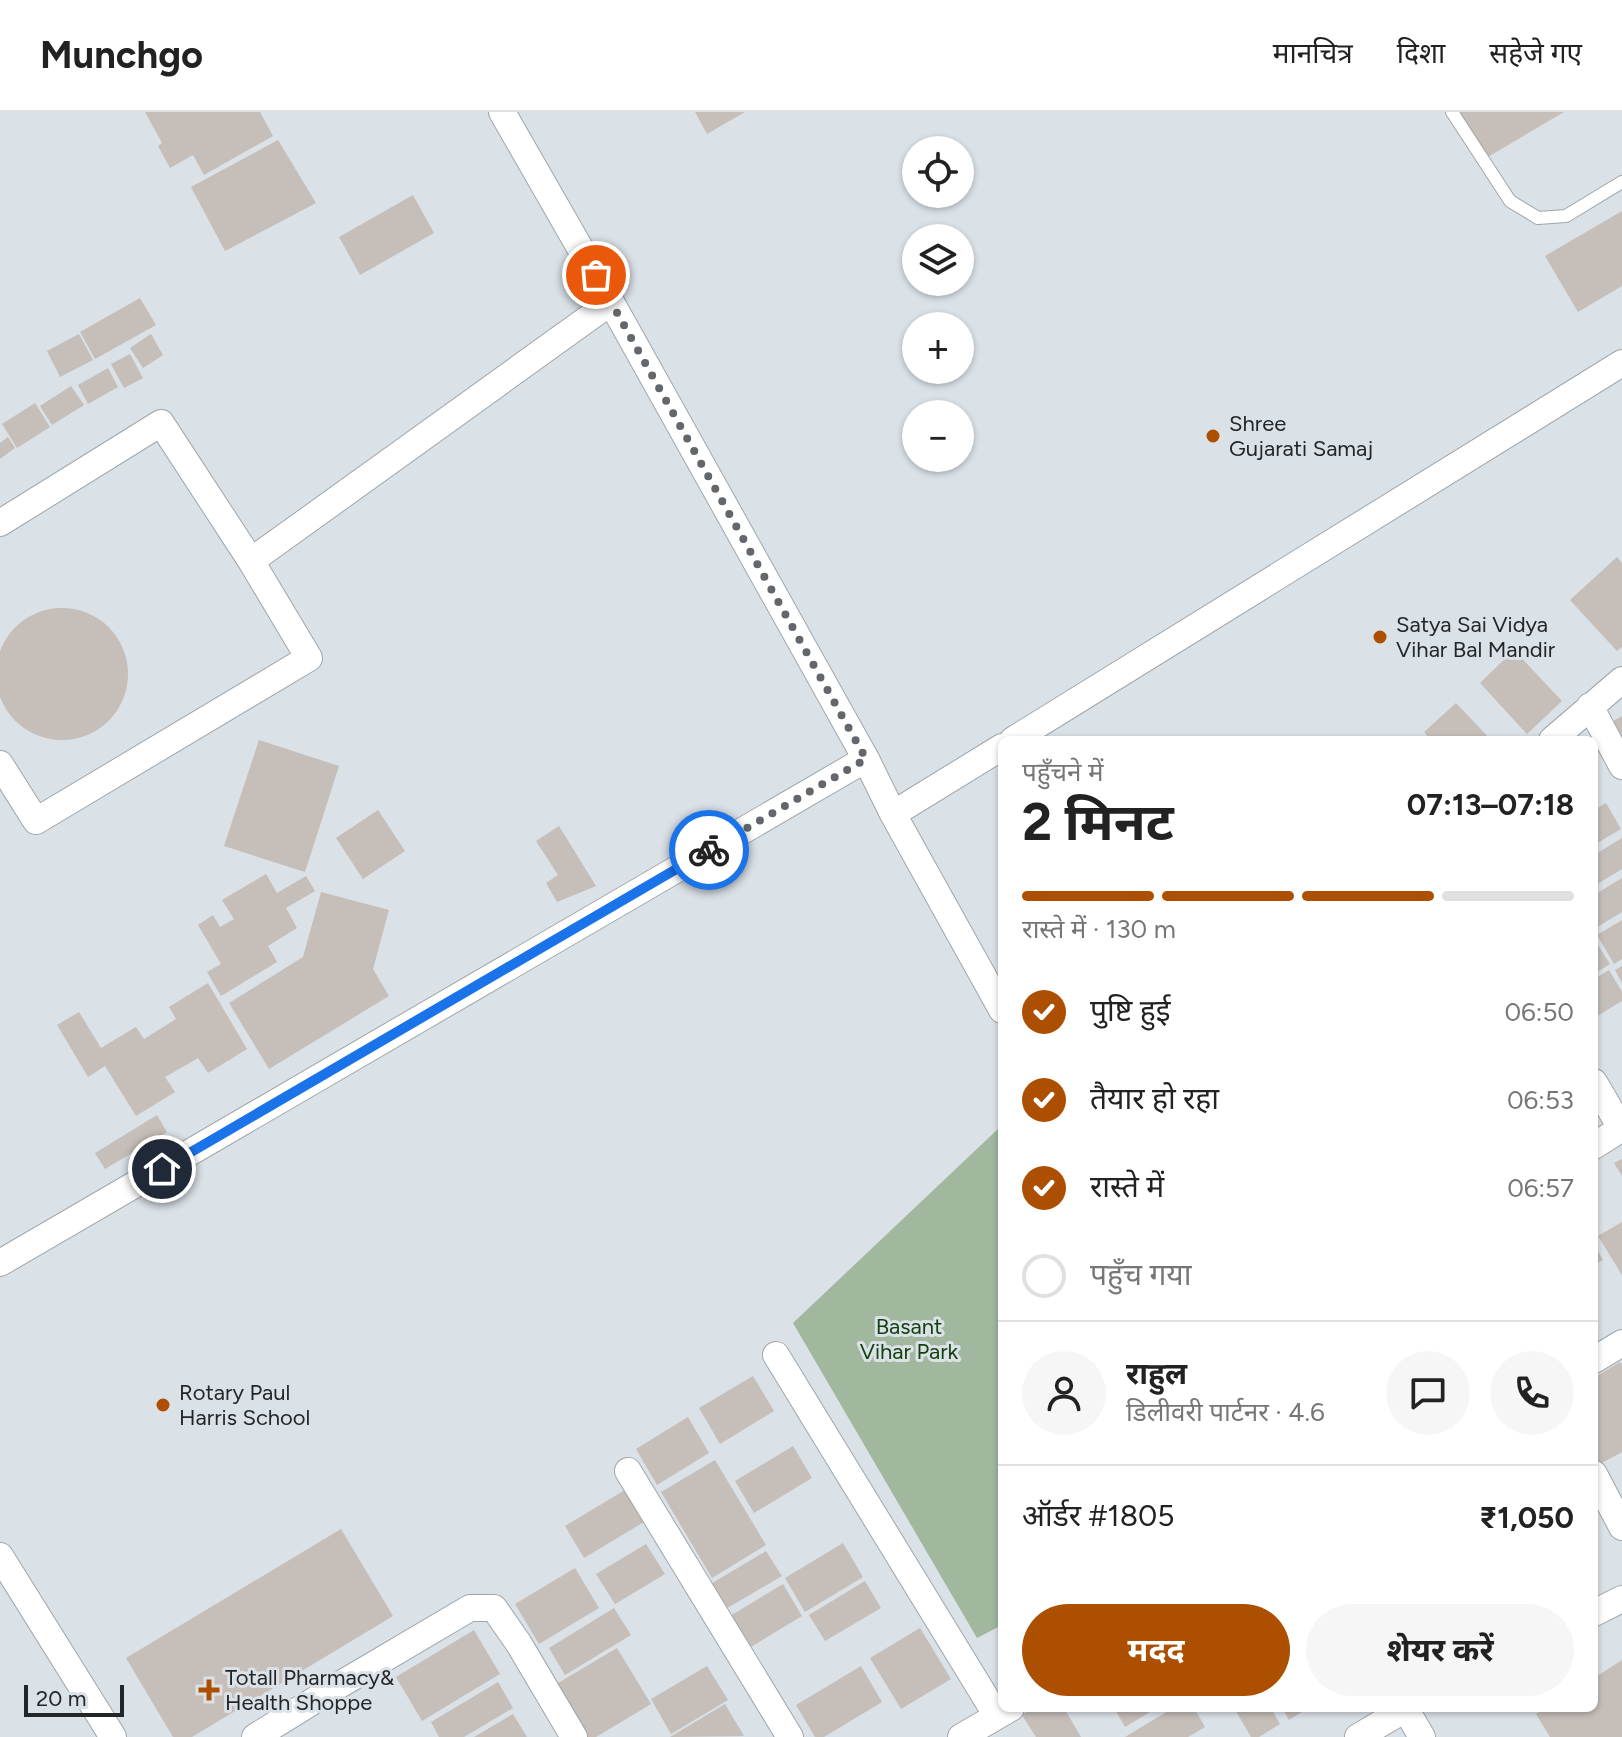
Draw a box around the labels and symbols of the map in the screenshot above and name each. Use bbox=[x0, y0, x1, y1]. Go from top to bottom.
pin bbox=[562, 241, 630, 309]
place label: Shree Gujarati Samaj bbox=[1229, 410, 1373, 462]
marker: Shree Gujarati Samaj bbox=[1204, 427, 1222, 445]
place label: Satya Sai Vidya Vihar Bal Mandir bbox=[1396, 611, 1556, 663]
marker: Satya Sai Vidya Vihar Bal Mandir bbox=[1371, 628, 1389, 646]
courier bbox=[669, 810, 749, 890]
pin bbox=[128, 1135, 196, 1203]
park label: Basant Vihar Park bbox=[860, 1313, 959, 1365]
place label: Rotary Paul Harris School bbox=[179, 1379, 310, 1431]
marker: Rotary Paul Harris School bbox=[154, 1396, 172, 1414]
place label: Totall Pharmacy& Health Shoppe bbox=[225, 1664, 394, 1716]
scale bar bbox=[24, 1681, 124, 1717]
marker: Totall Pharmacy& Health Shoppe bbox=[200, 1681, 218, 1699]

